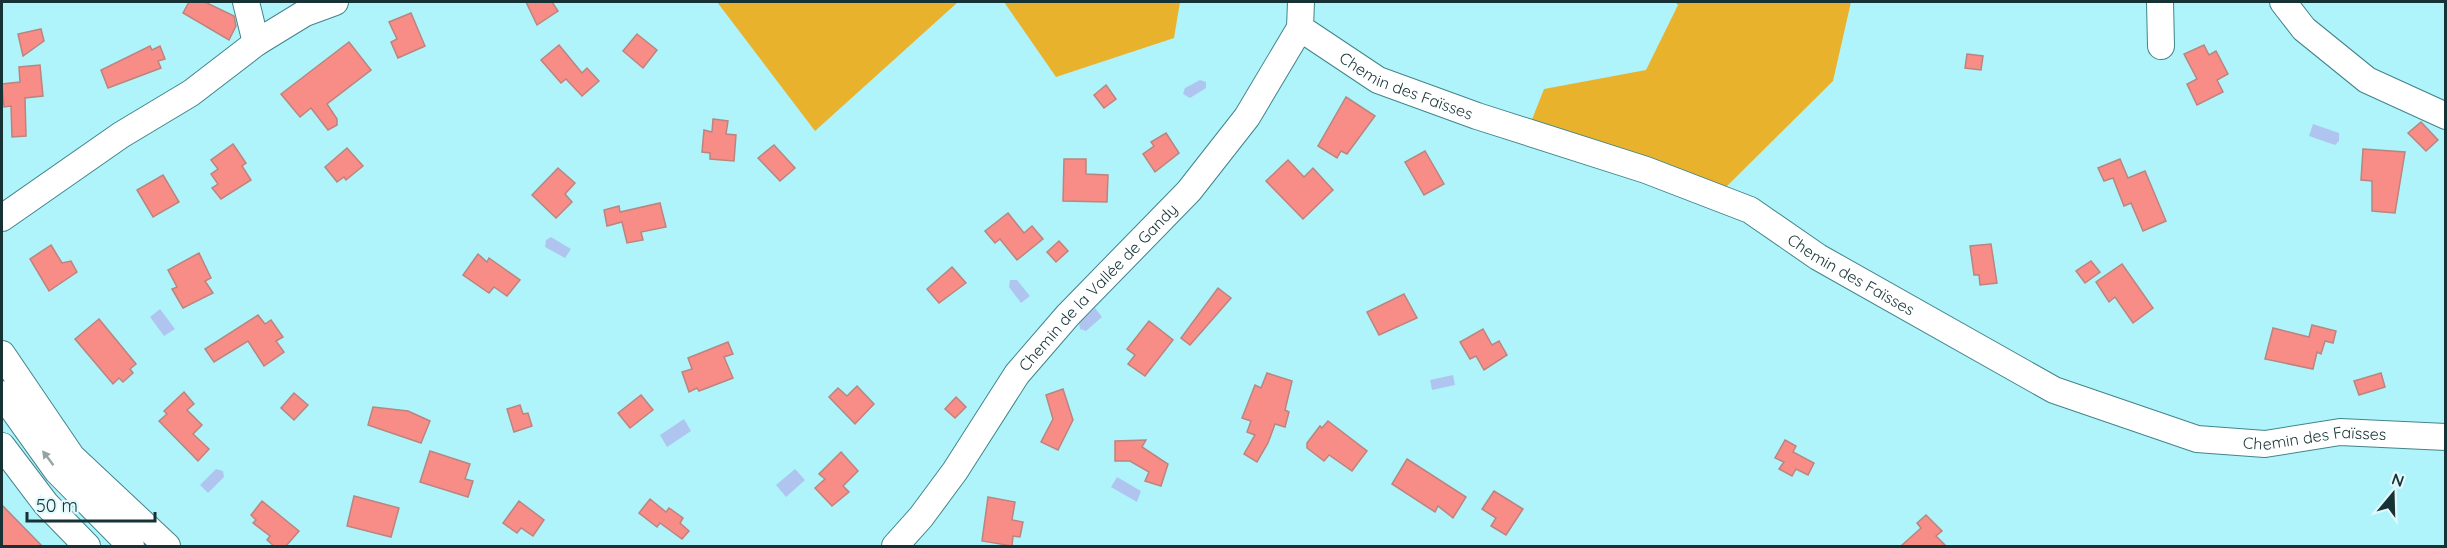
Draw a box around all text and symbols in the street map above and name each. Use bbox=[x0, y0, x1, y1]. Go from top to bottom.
street label: Chemin des Faïsses bbox=[1336, 47, 1476, 124]
street label: Chemin de la Vallée de Gandy bbox=[1014, 199, 1182, 375]
street label: Chemin des Faïsses bbox=[1784, 229, 1918, 320]
street label: Chemin des Faïsses bbox=[2242, 422, 2387, 454]
one-way arrow bbox=[42, 450, 54, 466]
north arrow bbox=[2363, 464, 2423, 524]
text: N bbox=[2389, 468, 2407, 491]
scale bar bbox=[27, 485, 154, 523]
text: 50 m bbox=[36, 494, 78, 517]

